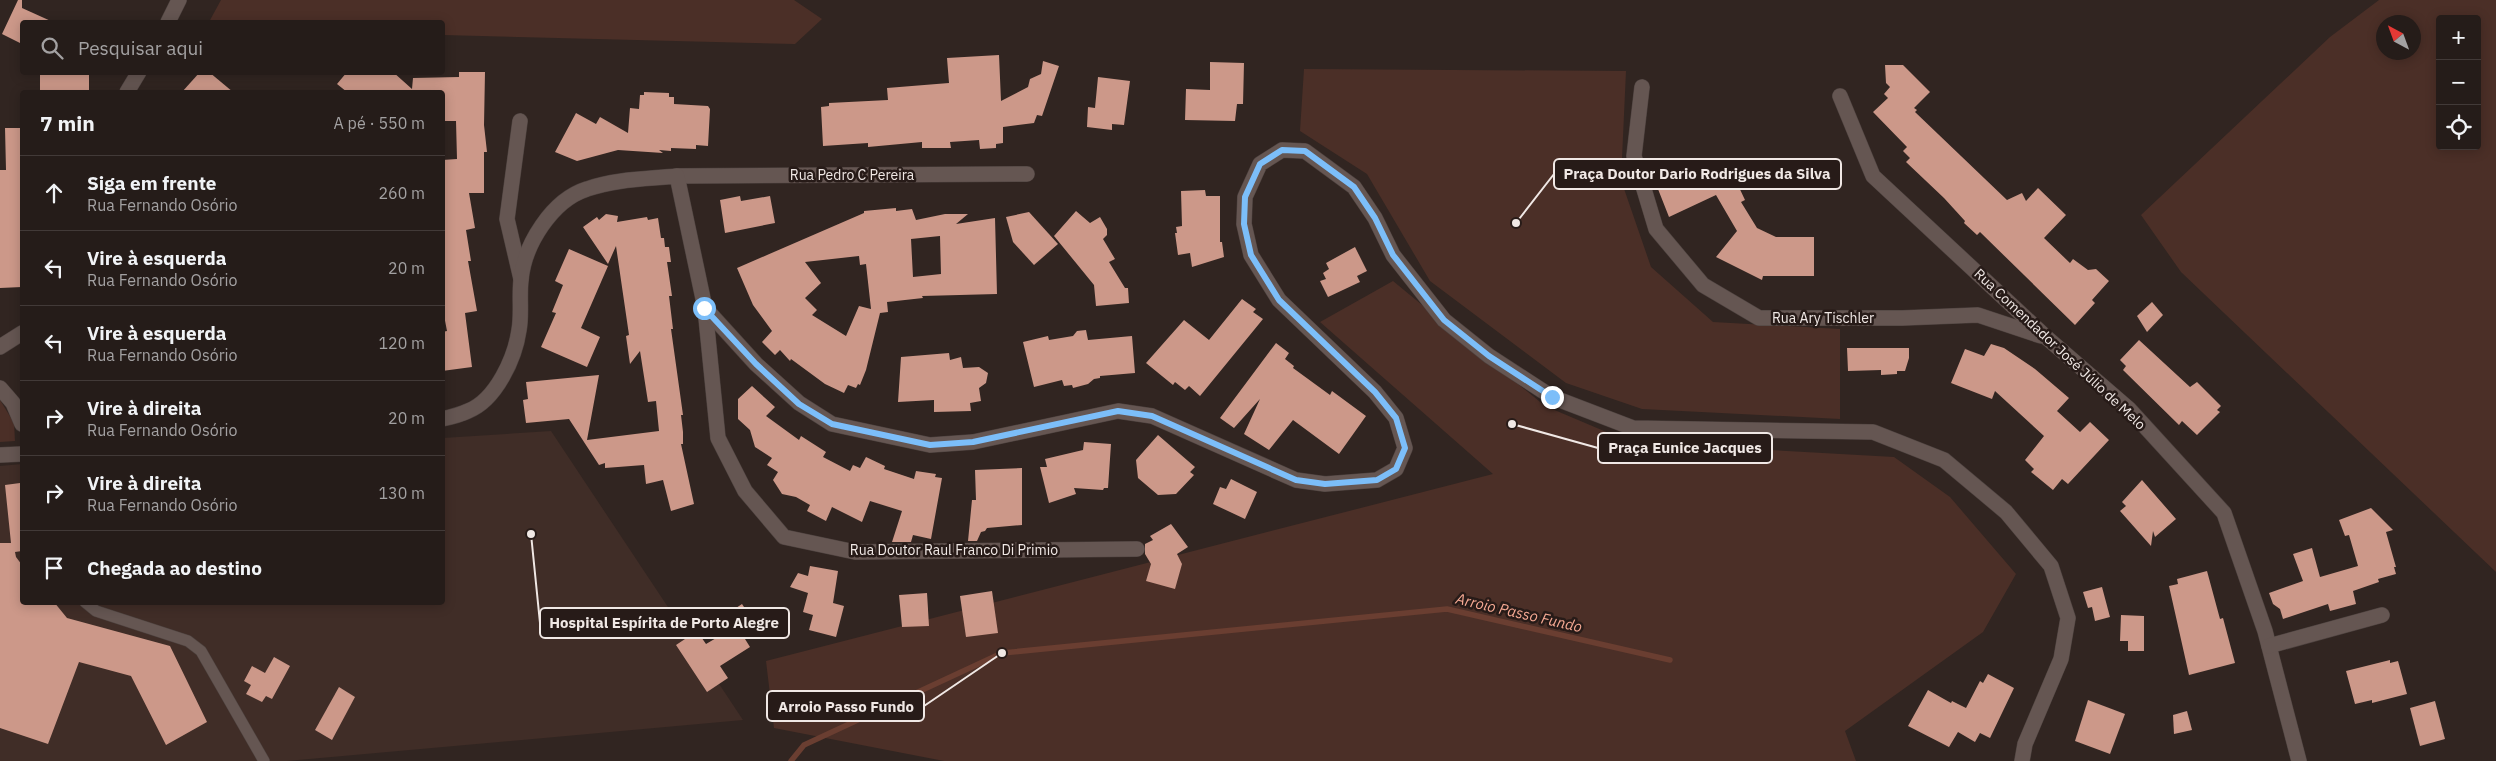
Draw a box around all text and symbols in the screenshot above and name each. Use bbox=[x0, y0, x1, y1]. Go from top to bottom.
north arrow bbox=[2376, 15, 2421, 60]
map controls bbox=[2436, 15, 2481, 150]
button: + bbox=[2436, 15, 2481, 60]
search box bbox=[20, 20, 445, 75]
icon: search bbox=[38, 34, 66, 62]
text: Pesquisar aqui bbox=[78, 36, 203, 60]
button: − bbox=[2436, 60, 2481, 105]
button: locate bbox=[2436, 105, 2481, 150]
text: 7 min bbox=[40, 109, 95, 137]
text: A pé · 550 m bbox=[334, 113, 425, 133]
callout: Praça Doutor Dario Rodrigues da Silva bbox=[1554, 159, 1841, 189]
text: Praça Doutor Dario Rodrigues da Silva bbox=[1563, 164, 1831, 183]
street label: Rua Pedro C Pereira bbox=[790, 166, 915, 184]
text: Siga em frente bbox=[87, 171, 217, 195]
icon: ahead bbox=[40, 179, 68, 207]
text: 260 m bbox=[378, 183, 425, 203]
text: Rua Fernando Osório bbox=[87, 195, 238, 215]
text: Vire à esquerda bbox=[87, 246, 227, 270]
icon: left bbox=[40, 254, 68, 282]
text: 20 m bbox=[388, 258, 425, 278]
street label: Rua Comendador José Júlio de Melo bbox=[1970, 265, 2150, 434]
text: Rua Fernando Osório bbox=[87, 270, 238, 290]
route start bbox=[693, 297, 716, 320]
street label: Rua Ary Tischler bbox=[1772, 309, 1874, 327]
text: Vire à esquerda bbox=[87, 321, 227, 345]
icon: left bbox=[40, 329, 68, 357]
text: 120 m bbox=[378, 333, 425, 353]
text: Rua Fernando Osório bbox=[87, 345, 238, 365]
route end bbox=[1541, 386, 1564, 409]
text: Vire à direita bbox=[87, 396, 202, 420]
icon: right bbox=[40, 404, 68, 432]
text: 20 m bbox=[388, 408, 425, 428]
text: Rua Fernando Osório bbox=[87, 420, 238, 440]
callout: Praça Eunice Jacques bbox=[1598, 433, 1772, 463]
text: Praça Eunice Jacques bbox=[1608, 438, 1762, 457]
text: Vire à direita bbox=[87, 471, 202, 495]
icon: right bbox=[40, 479, 68, 507]
text: 130 m bbox=[378, 483, 425, 503]
text: Rua Fernando Osório bbox=[87, 495, 238, 515]
street label: Rua Doutor Raul Franco Di Primio bbox=[850, 541, 1058, 559]
icon: arrive bbox=[40, 554, 68, 582]
text: Chegada ao destino bbox=[87, 556, 262, 580]
water label: Arroio Passo Fundo bbox=[1453, 589, 1584, 636]
callout: Hospital Espírita de Porto Alegre bbox=[540, 608, 789, 638]
text: Hospital Espírita de Porto Alegre bbox=[549, 613, 779, 632]
callout: Arroio Passo Fundo bbox=[767, 691, 924, 721]
text: Arroio Passo Fundo bbox=[778, 697, 914, 716]

